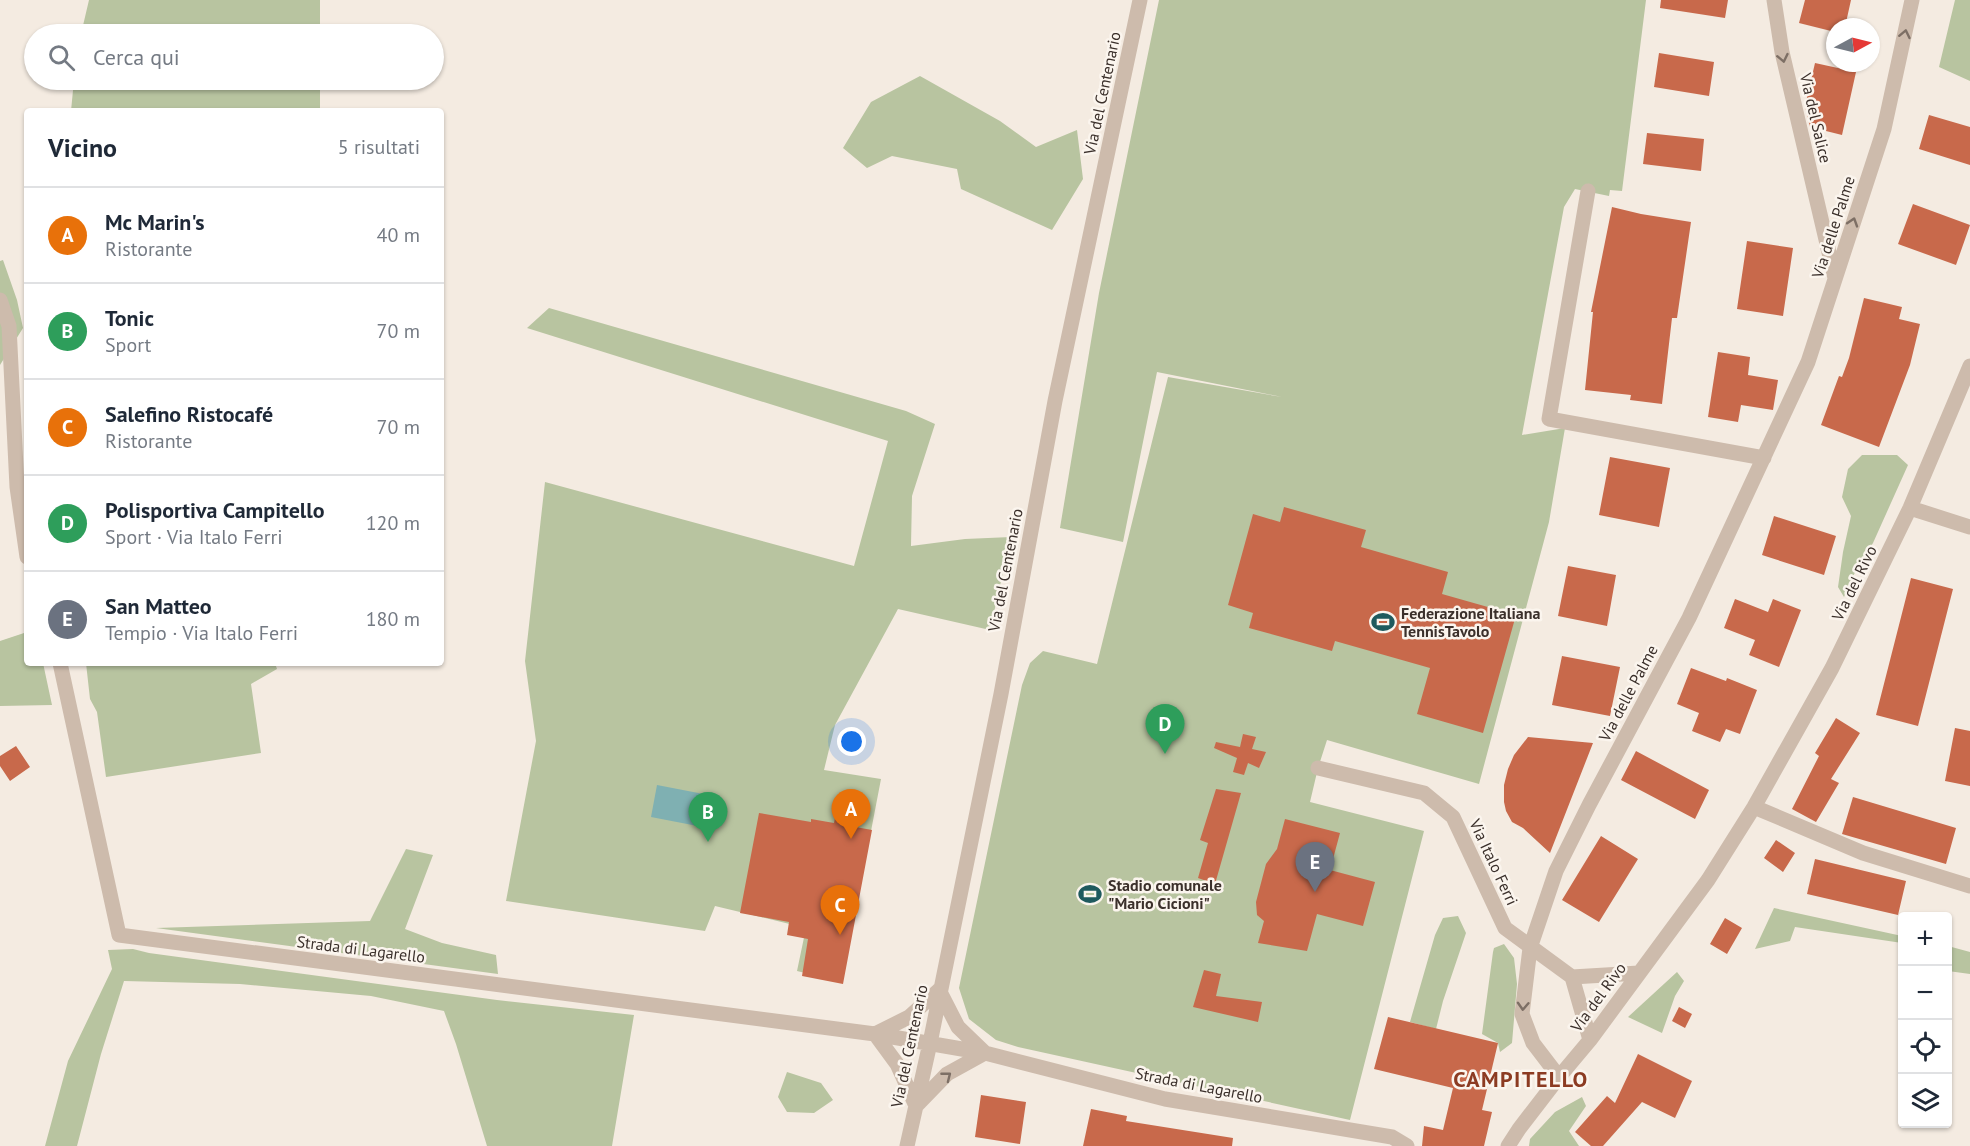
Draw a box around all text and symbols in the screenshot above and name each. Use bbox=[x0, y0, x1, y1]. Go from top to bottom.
north arrow bbox=[1826, 18, 1880, 72]
search box bbox=[24, 24, 444, 90]
one-way arrow bbox=[1897, 29, 1910, 39]
street label: Via del Centenario bbox=[1079, 30, 1125, 157]
icon: search bbox=[45, 41, 78, 74]
text: Cerca qui bbox=[93, 43, 180, 71]
one-way arrow bbox=[1776, 52, 1789, 62]
street label: Via del Salice bbox=[1796, 70, 1836, 165]
text: Vicino bbox=[48, 131, 117, 164]
text: 5 risultati bbox=[338, 134, 420, 160]
street label: Via delle Palme bbox=[1807, 173, 1859, 282]
text: Mc Marin's bbox=[105, 208, 205, 236]
one-way arrow bbox=[1846, 217, 1859, 228]
text: A bbox=[61, 222, 74, 248]
text: 40 m bbox=[377, 222, 420, 248]
text: Ristorante bbox=[105, 236, 192, 262]
text: Tonic bbox=[105, 304, 154, 332]
text: B bbox=[62, 318, 73, 344]
text: 70 m bbox=[377, 318, 420, 344]
text: Sport bbox=[105, 332, 151, 358]
text: Salefino Ristocafé bbox=[105, 400, 273, 428]
text: C bbox=[62, 414, 73, 440]
text: 70 m bbox=[377, 414, 420, 440]
text: Ristorante bbox=[105, 428, 192, 454]
text: Polisportiva Campitello bbox=[105, 496, 325, 524]
street label: Via del Centenario bbox=[983, 507, 1027, 634]
text: D bbox=[61, 510, 74, 536]
text: 120 m bbox=[366, 510, 420, 536]
text: Sport · Via Italo Ferri bbox=[105, 524, 283, 550]
street label: Via del Rivo bbox=[1827, 542, 1881, 625]
text: San Matteo bbox=[105, 592, 212, 620]
place label: Federazione Italiana TennisTavolo bbox=[1401, 603, 1540, 641]
text: E bbox=[62, 606, 73, 632]
text: 180 m bbox=[366, 606, 420, 632]
sports icon: Federazione Italiana TennisTavolo bbox=[1370, 609, 1396, 635]
text: Tempio · Via Italo Ferri bbox=[105, 620, 298, 646]
street label: Via delle Palme bbox=[1594, 641, 1662, 745]
pin: D bbox=[1146, 704, 1184, 754]
your location bbox=[837, 727, 866, 756]
pin: A bbox=[832, 790, 870, 839]
pin: B bbox=[688, 792, 728, 842]
street label: Via Italo Ferri bbox=[1465, 815, 1523, 908]
pin: E bbox=[1296, 842, 1334, 892]
place label: Stadio comunale "Mario Cicioni" bbox=[1108, 875, 1222, 913]
sports icon: Stadio comunale "Mario Cicioni" bbox=[1077, 881, 1103, 907]
pin: C bbox=[820, 886, 860, 935]
map controls bbox=[1898, 912, 1952, 1128]
button: + bbox=[1898, 912, 1952, 966]
street label: Strada di Lagarello bbox=[296, 931, 426, 967]
street label: Via del Rivo bbox=[1565, 958, 1630, 1037]
button: − bbox=[1898, 966, 1952, 1020]
street label: Via del Centenario bbox=[886, 983, 932, 1110]
one-way arrow bbox=[1517, 1001, 1530, 1010]
button: locate bbox=[1898, 1020, 1952, 1074]
street label: Strada di Lagarello bbox=[1134, 1063, 1264, 1107]
district label: CAMPITELLO bbox=[1453, 1065, 1589, 1093]
one-way arrow bbox=[940, 1072, 951, 1083]
button: layers bbox=[1898, 1074, 1952, 1128]

